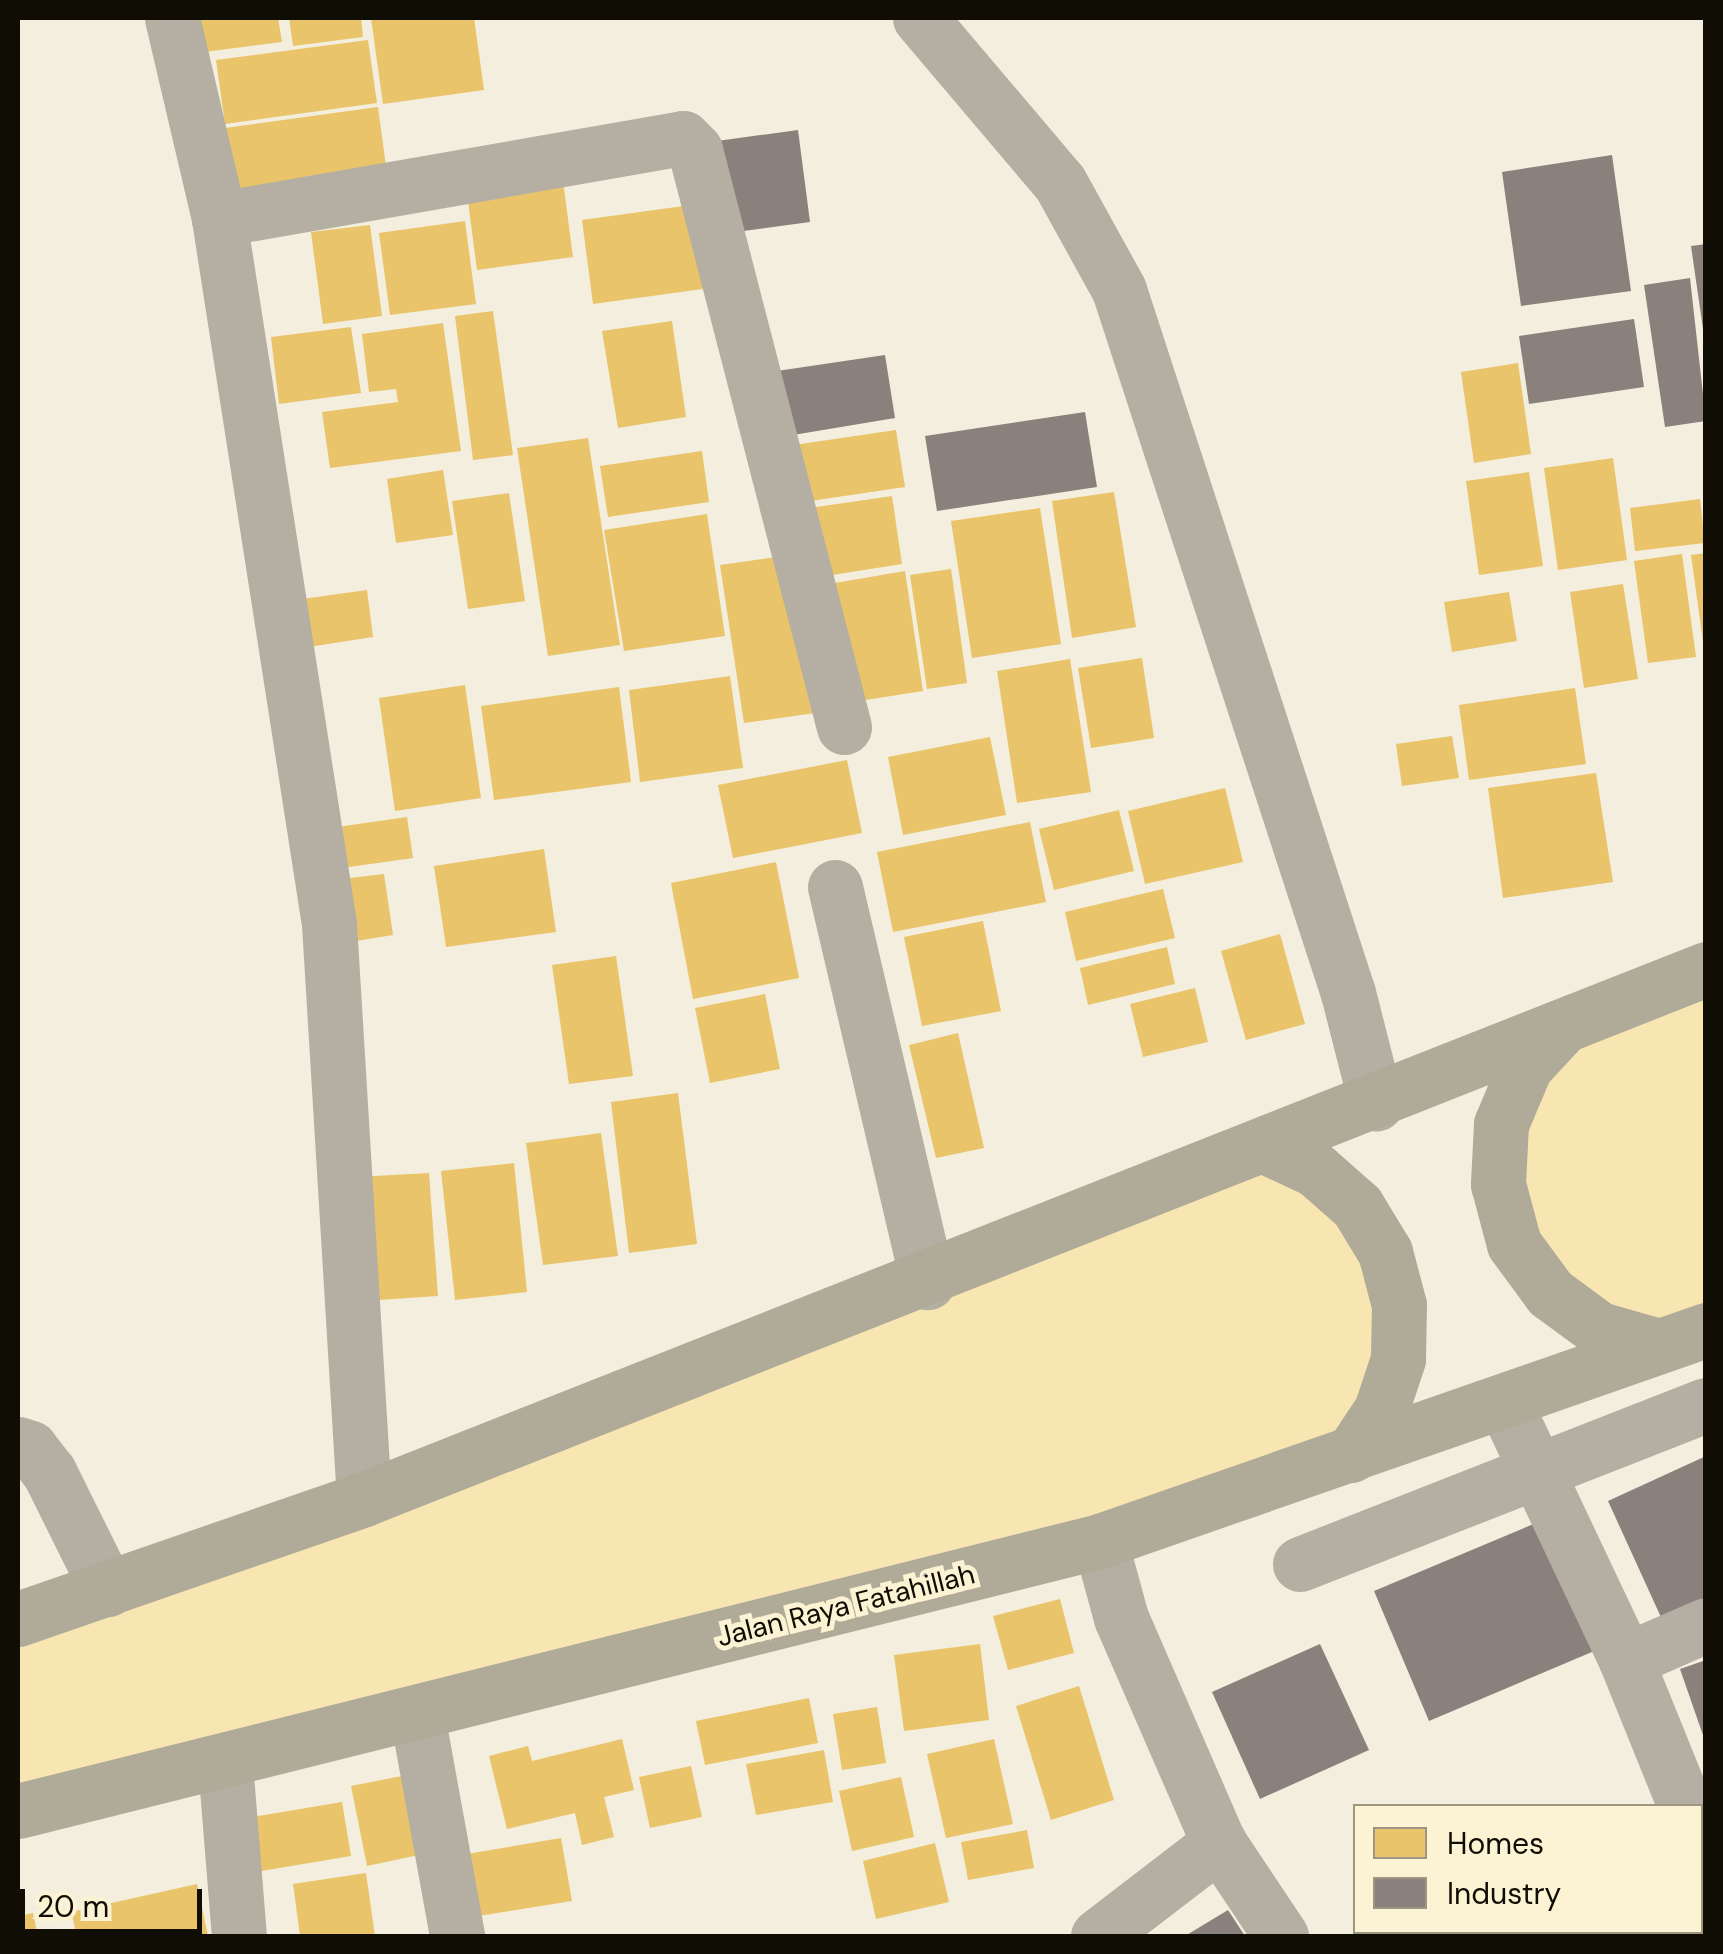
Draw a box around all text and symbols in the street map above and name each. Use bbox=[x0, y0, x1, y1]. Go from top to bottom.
street label: Jalan Raya Fatahillah bbox=[714, 1558, 978, 1654]
legend bbox=[1353, 1804, 1703, 1934]
text: Homes bbox=[1447, 1824, 1544, 1863]
scale bar bbox=[25, 1869, 208, 1931]
text: Industry bbox=[1447, 1874, 1561, 1913]
text: 20 m bbox=[37, 1887, 109, 1926]

